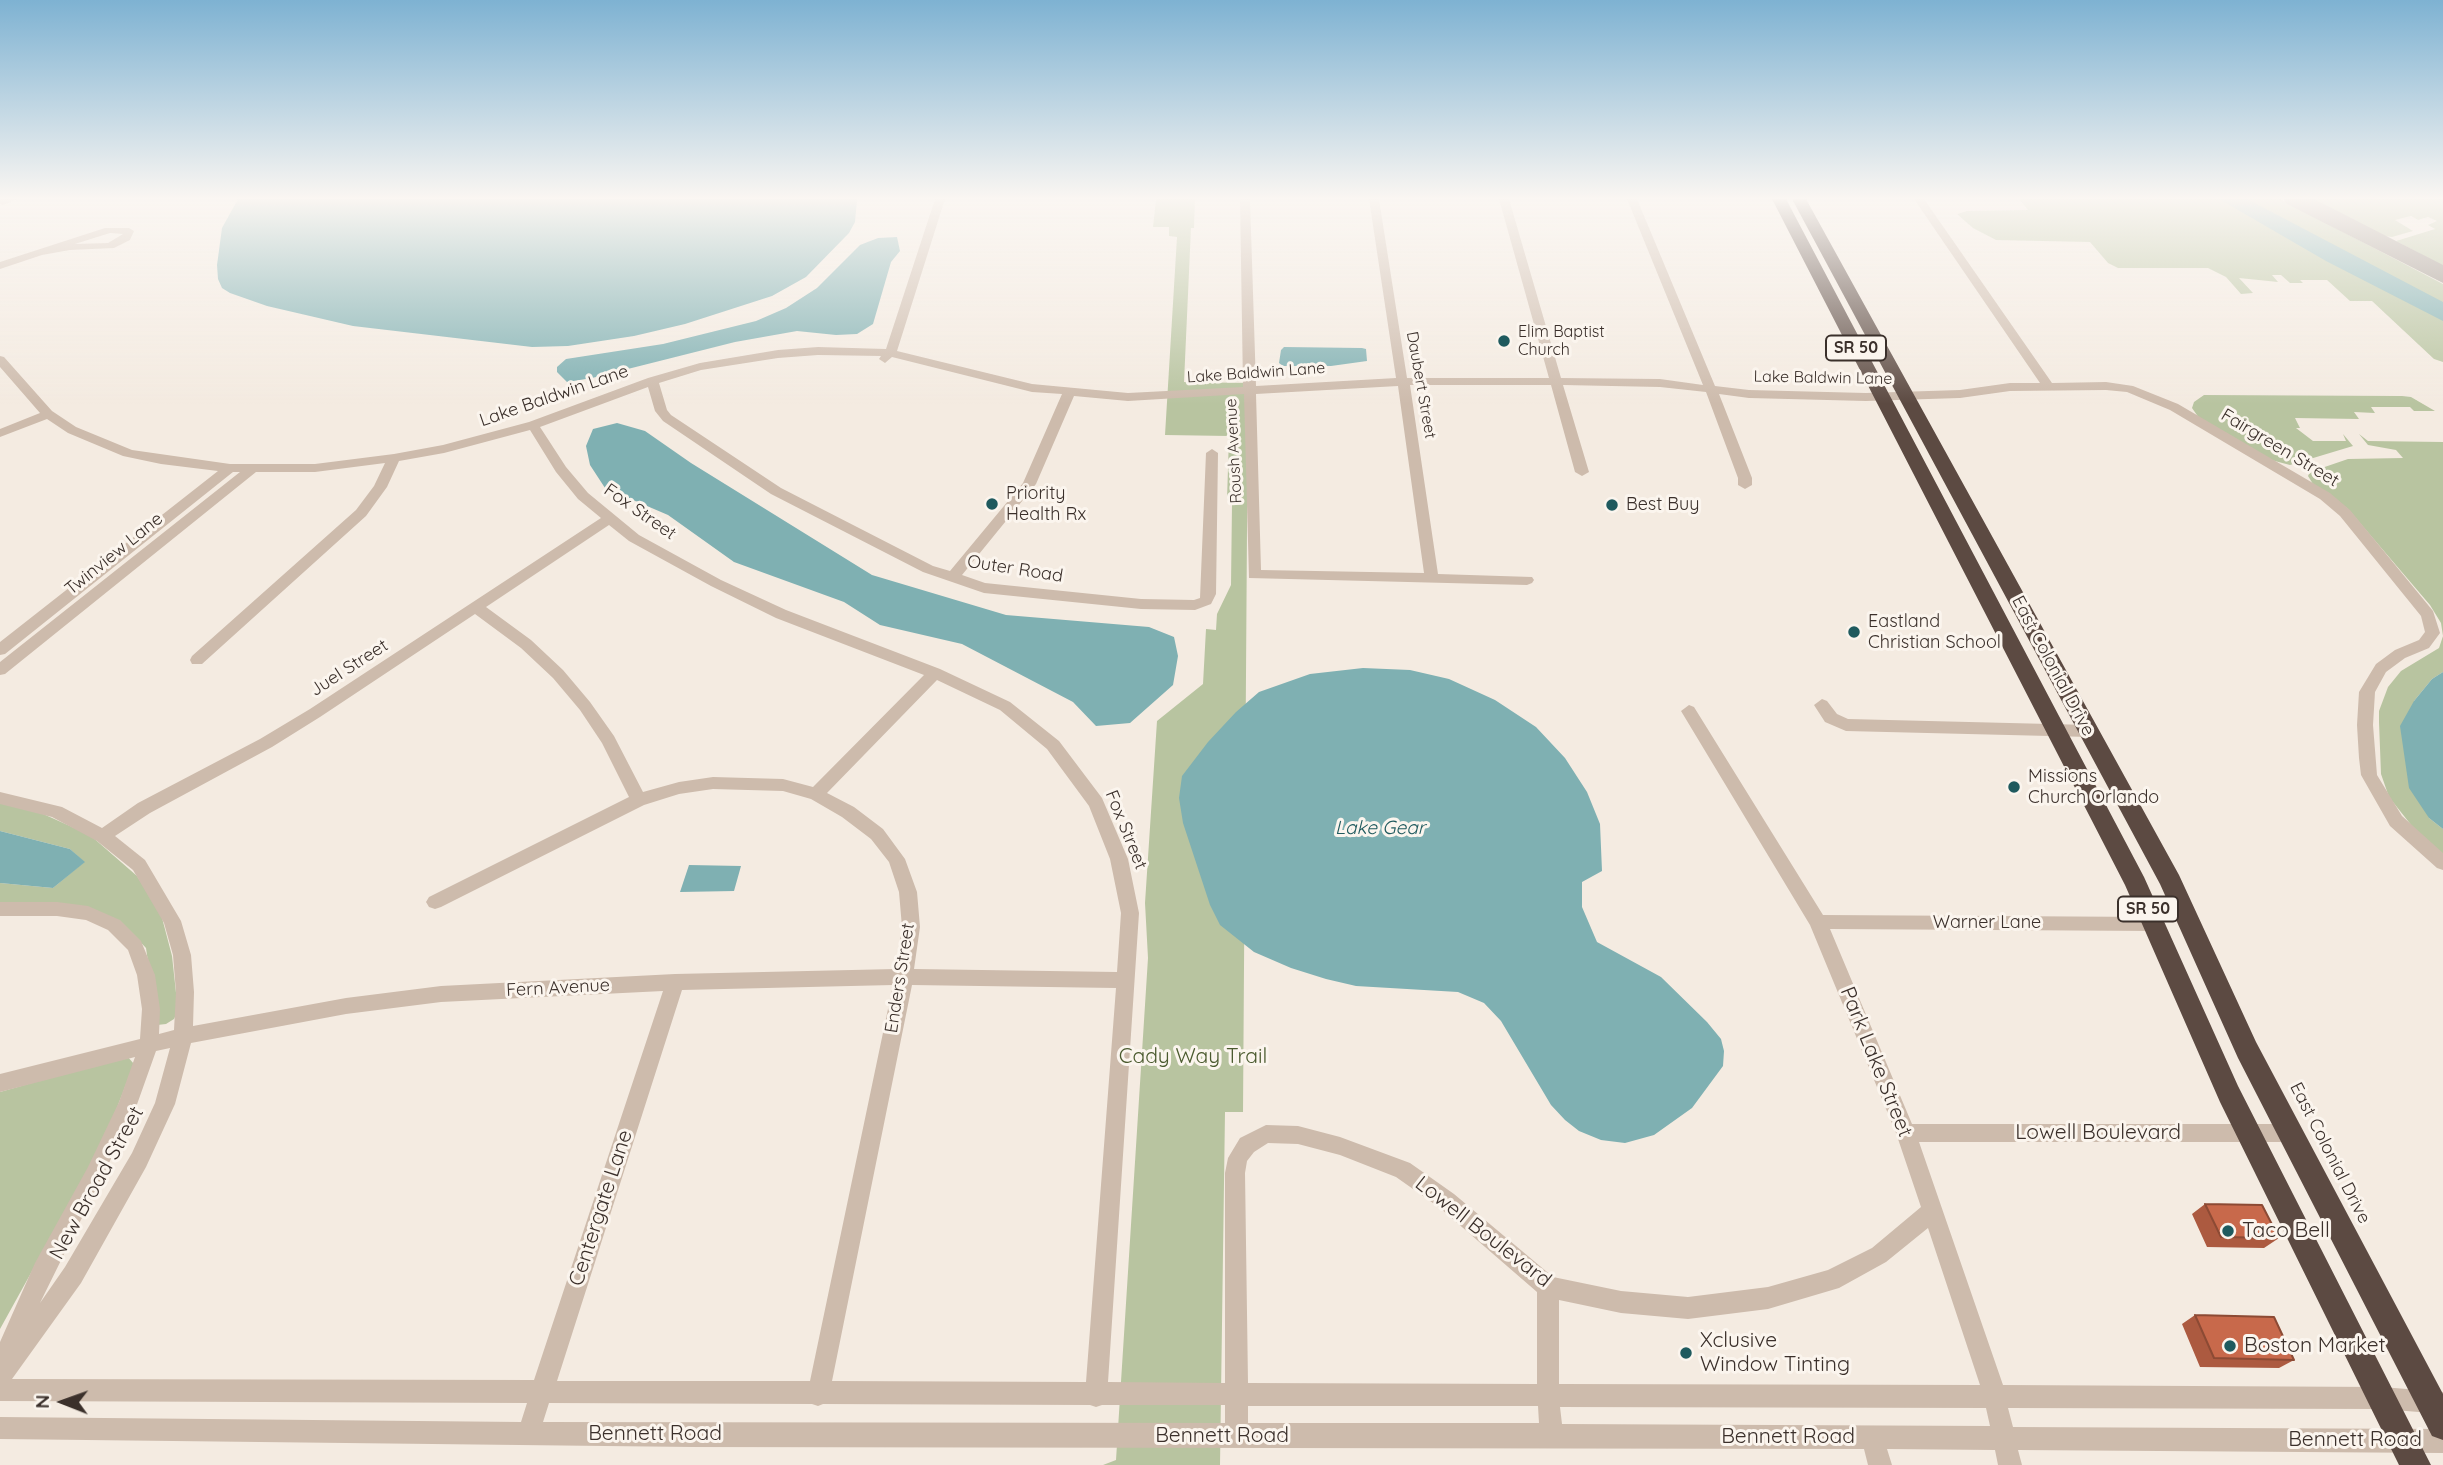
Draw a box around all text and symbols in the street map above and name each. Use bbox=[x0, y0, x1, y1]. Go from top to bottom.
place label: Elim Baptist Church bbox=[1518, 322, 1605, 360]
street label: Daubert Street bbox=[1402, 330, 1440, 440]
marker: Elim Baptist Church bbox=[1496, 333, 1512, 349]
road number: SR 50 bbox=[1826, 336, 1886, 360]
street label: Lake Baldwin Lane bbox=[1186, 359, 1326, 387]
street label: Lake Baldwin Lane bbox=[477, 360, 631, 432]
street label: Lake Baldwin Lane bbox=[1753, 367, 1893, 389]
street label: Roush Avenue bbox=[1222, 398, 1246, 504]
street label: Fairgreen Street bbox=[2217, 404, 2343, 492]
street label: Fox Street bbox=[600, 479, 680, 545]
place label: Priority Health Rx bbox=[1006, 483, 1086, 526]
place label: Best Buy bbox=[1626, 494, 1700, 516]
marker: Priority Health Rx bbox=[984, 496, 1000, 512]
marker: Best Buy bbox=[1604, 497, 1620, 513]
street label: Twinview Lane bbox=[61, 508, 167, 600]
street label: Outer Road bbox=[966, 551, 1064, 587]
street label: East Colonial Drive bbox=[2007, 592, 2099, 740]
place label: Eastland Christian School bbox=[1868, 611, 2001, 654]
marker: Eastland Christian School bbox=[1846, 624, 1862, 640]
street label: Juel Street bbox=[306, 635, 392, 701]
place label: Missions Church Orlando bbox=[2028, 766, 2159, 808]
marker: Missions Church Orlando bbox=[2006, 779, 2022, 795]
street label: Fox Street bbox=[1100, 787, 1152, 873]
water label: Lake Gear bbox=[1335, 817, 1425, 839]
road number: SR 50 bbox=[2118, 897, 2178, 922]
street label: Warner Lane bbox=[1933, 912, 2041, 934]
street label: Enders Street bbox=[881, 921, 919, 1035]
street label: Fern Avenue bbox=[506, 974, 610, 1002]
street label: Park Lake Street bbox=[1834, 983, 1918, 1141]
park label: Cady Way Trail bbox=[1119, 1044, 1267, 1070]
street label: East Colonial Drive bbox=[2285, 1079, 2375, 1227]
street label: New Broad Street bbox=[44, 1102, 150, 1264]
street label: Lowell Boulevard bbox=[2015, 1120, 2181, 1146]
street label: Centergate Lane bbox=[564, 1127, 638, 1289]
street label: Lowell Boulevard bbox=[1410, 1171, 1556, 1293]
place label: Taco Bell bbox=[2242, 1218, 2330, 1244]
marker: Taco Bell bbox=[2220, 1223, 2236, 1239]
place label: Xclusive Window Tinting bbox=[1700, 1328, 1850, 1378]
place label: Boston Market bbox=[2244, 1333, 2386, 1359]
marker: Boston Market bbox=[2222, 1338, 2238, 1354]
marker: Xclusive Window Tinting bbox=[1678, 1345, 1694, 1361]
north arrow bbox=[28, 1367, 98, 1437]
text: N bbox=[30, 1394, 54, 1409]
street label: Bennett Road bbox=[588, 1421, 722, 1447]
street label: Bennett Road bbox=[1155, 1423, 1289, 1449]
street label: Bennett Road bbox=[1721, 1424, 1855, 1450]
street label: Bennett Road bbox=[2288, 1427, 2422, 1453]

